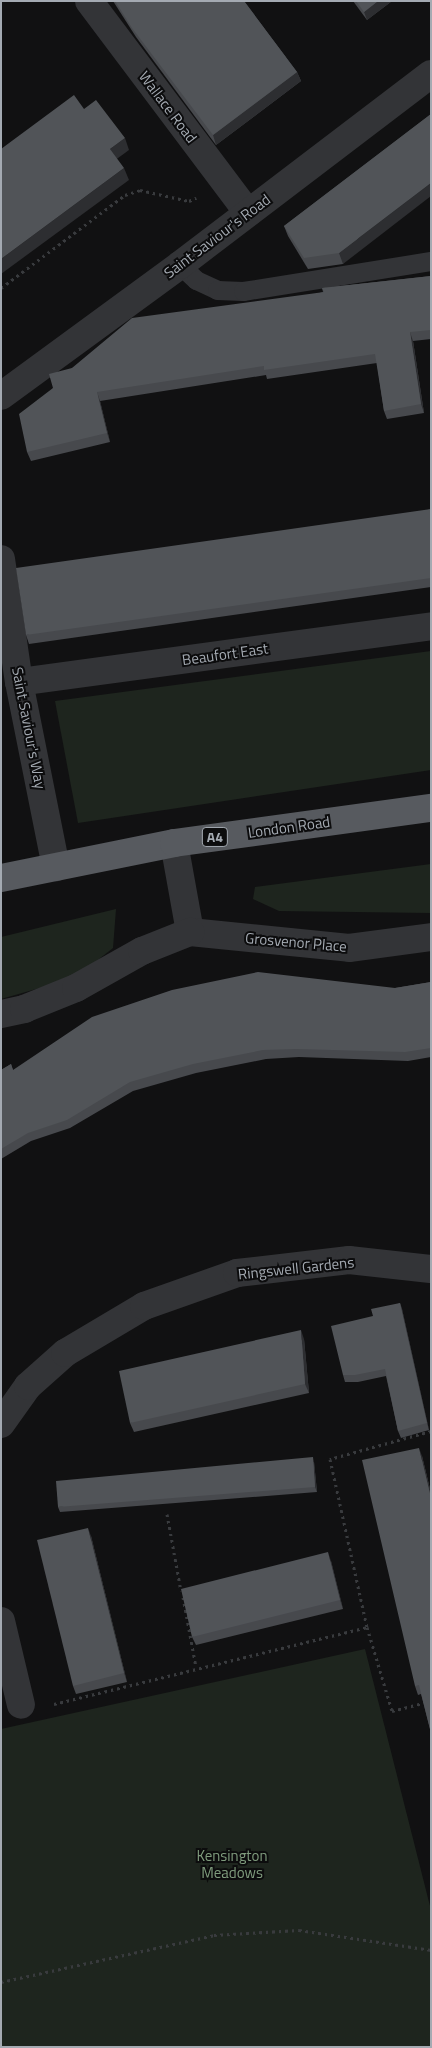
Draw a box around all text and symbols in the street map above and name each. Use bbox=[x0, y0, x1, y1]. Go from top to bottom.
street label: Wallace Road bbox=[135, 68, 201, 146]
street label: Saint Saviour's Road bbox=[160, 190, 274, 282]
street label: Beaufort East bbox=[181, 639, 269, 669]
street label: Saint Saviour's Way bbox=[8, 666, 50, 790]
street label: London Road bbox=[247, 812, 331, 842]
road number: A4 bbox=[201, 826, 229, 849]
street label: Grosvenor Place bbox=[244, 929, 348, 955]
street label: Ringswell Gardens bbox=[237, 1253, 355, 1283]
park label: Kensington Meadows bbox=[196, 1846, 268, 1881]

